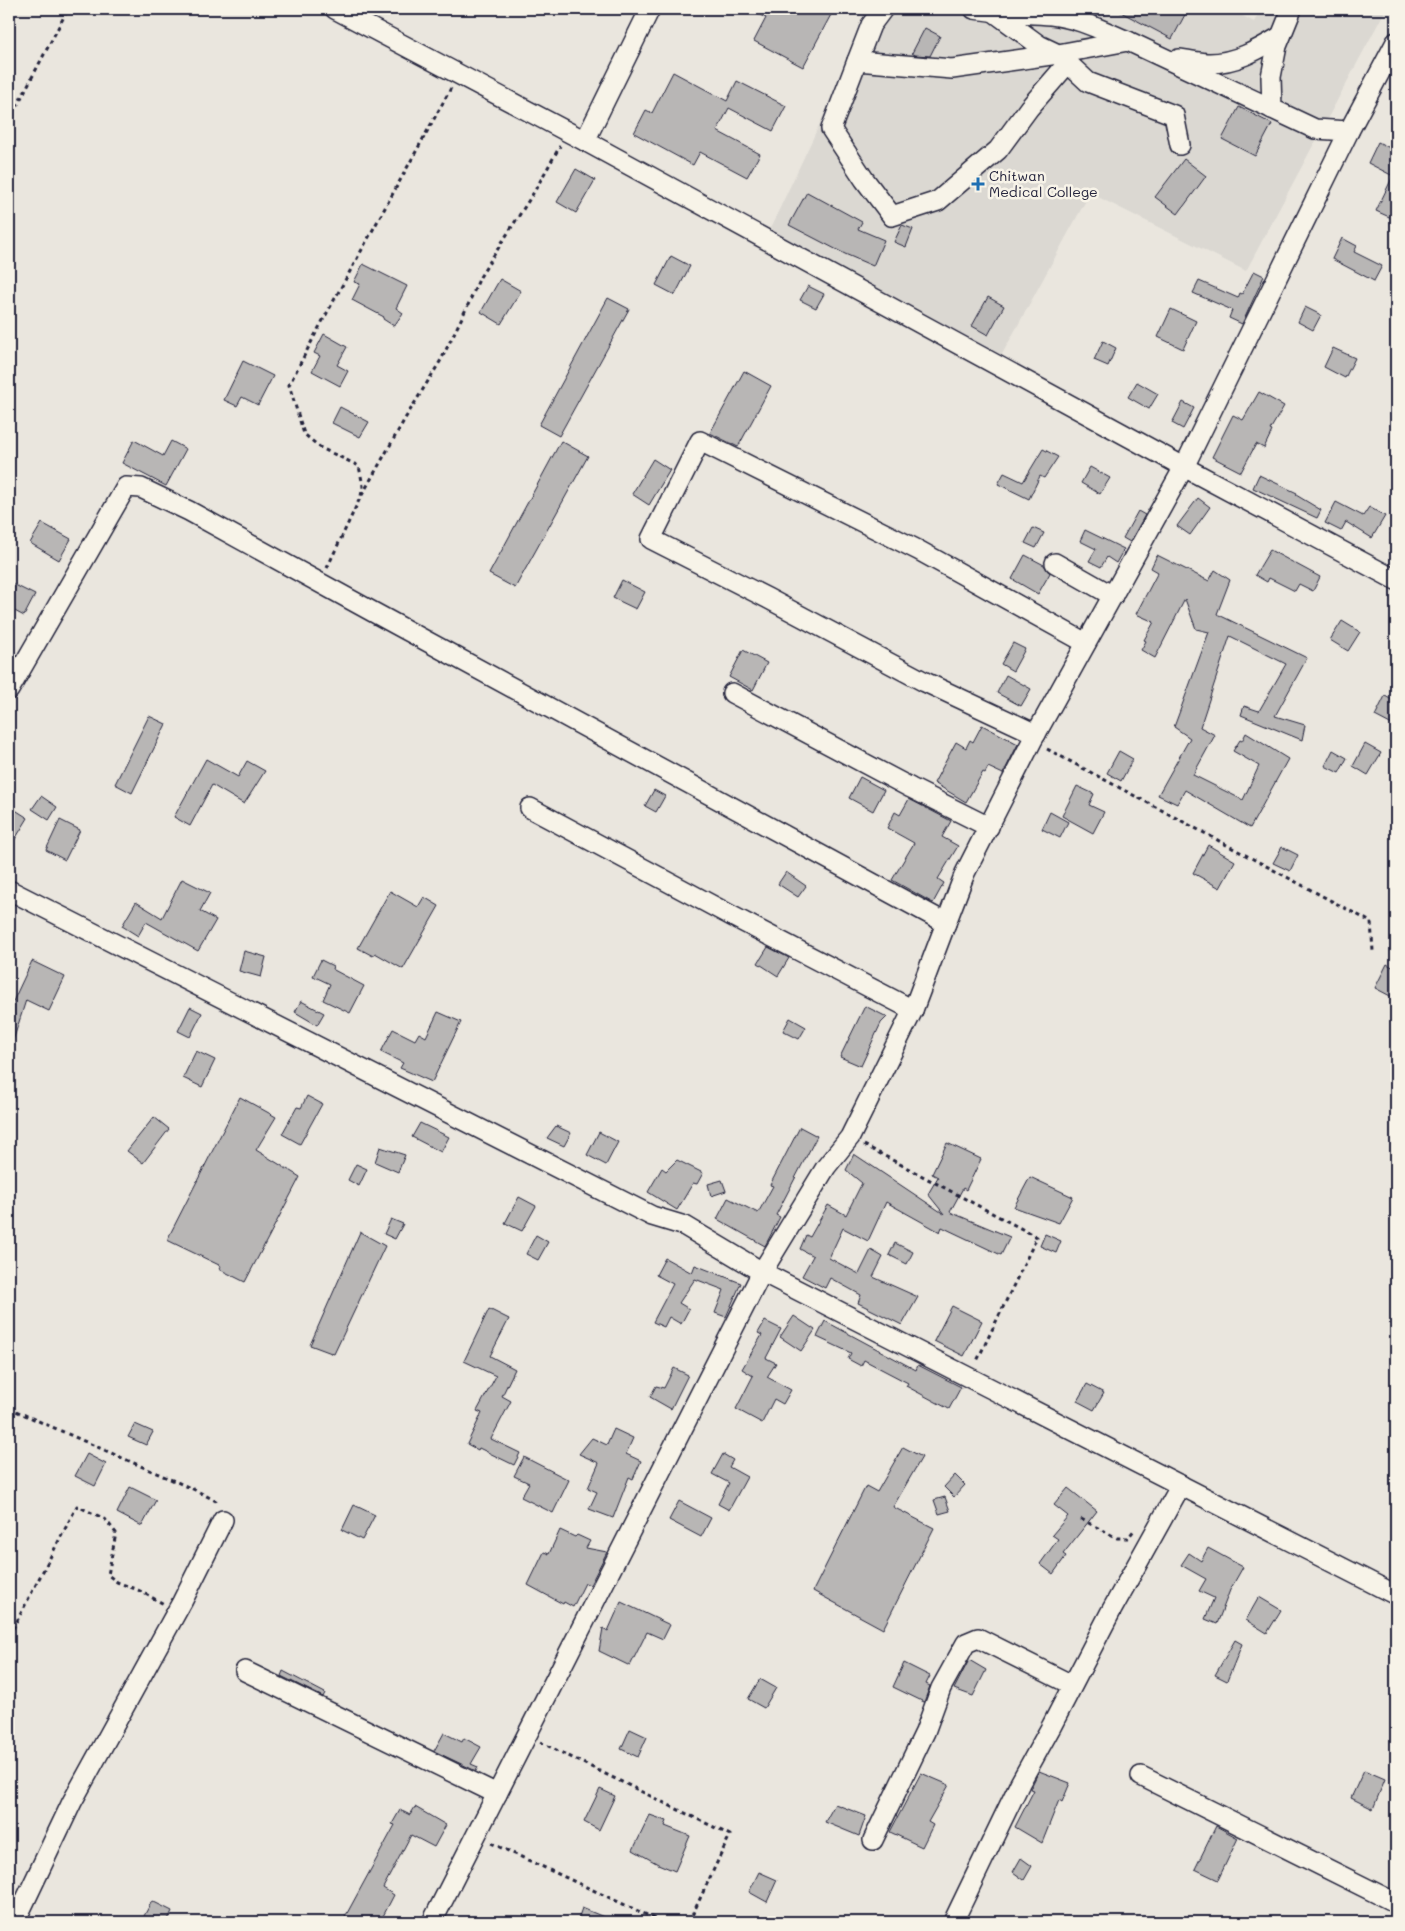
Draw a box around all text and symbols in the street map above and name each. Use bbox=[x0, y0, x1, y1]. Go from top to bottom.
place label: Chitwan Medical College bbox=[989, 166, 1098, 201]
marker: Chitwan Medical College bbox=[971, 177, 985, 191]

